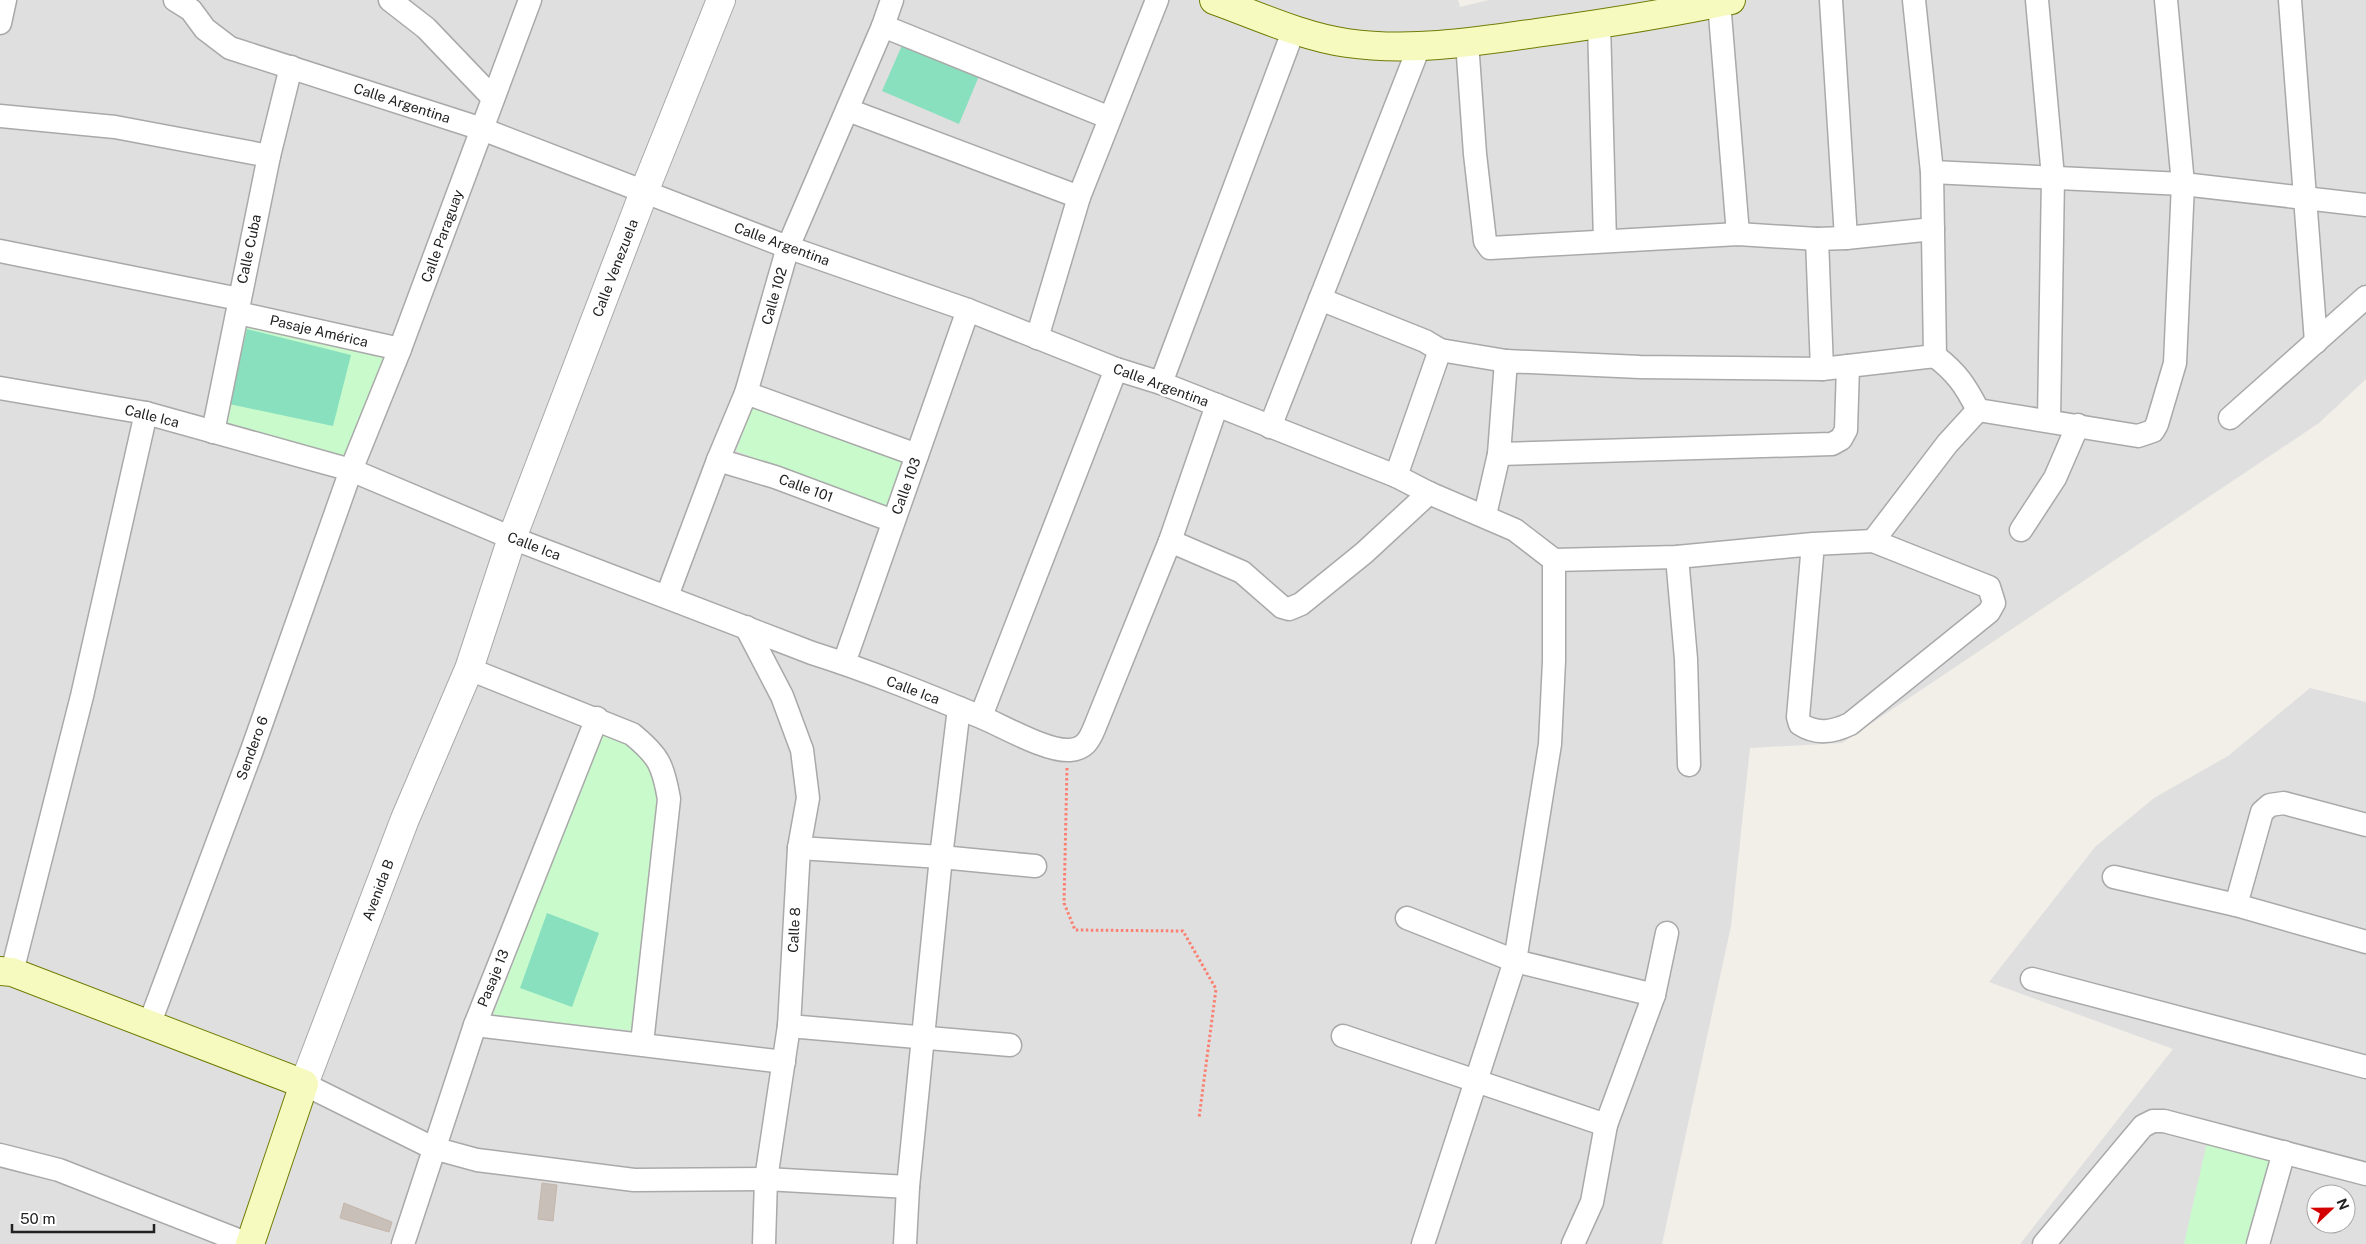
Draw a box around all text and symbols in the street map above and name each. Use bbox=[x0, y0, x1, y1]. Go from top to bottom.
street label: Calle Argentina bbox=[352, 80, 452, 126]
street label: Calle Paraguay bbox=[418, 187, 466, 285]
street label: Calle Cuba bbox=[234, 213, 264, 285]
street label: Calle Venezuela bbox=[589, 217, 641, 319]
street label: Calle Argentina bbox=[732, 219, 832, 269]
street label: Calle 102 bbox=[758, 265, 790, 327]
street label: Pasaje América bbox=[268, 312, 370, 350]
street label: Calle Argentina bbox=[1111, 360, 1211, 410]
street label: Calle Ica bbox=[123, 402, 181, 430]
street label: Calle 103 bbox=[888, 455, 924, 517]
street label: Calle 101 bbox=[777, 471, 835, 505]
street label: Calle Ica bbox=[505, 529, 563, 563]
street label: Calle Ica bbox=[884, 673, 942, 707]
street label: Sendero 6 bbox=[233, 714, 271, 782]
street label: Avenida B bbox=[359, 857, 397, 923]
street label: Calle 8 bbox=[785, 907, 803, 953]
street label: Pasaje 13 bbox=[474, 947, 512, 1009]
north arrow bbox=[2306, 1184, 2356, 1234]
text: N bbox=[2334, 1196, 2353, 1212]
scale bar bbox=[12, 1202, 155, 1234]
text: 50 m bbox=[20, 1210, 55, 1227]

